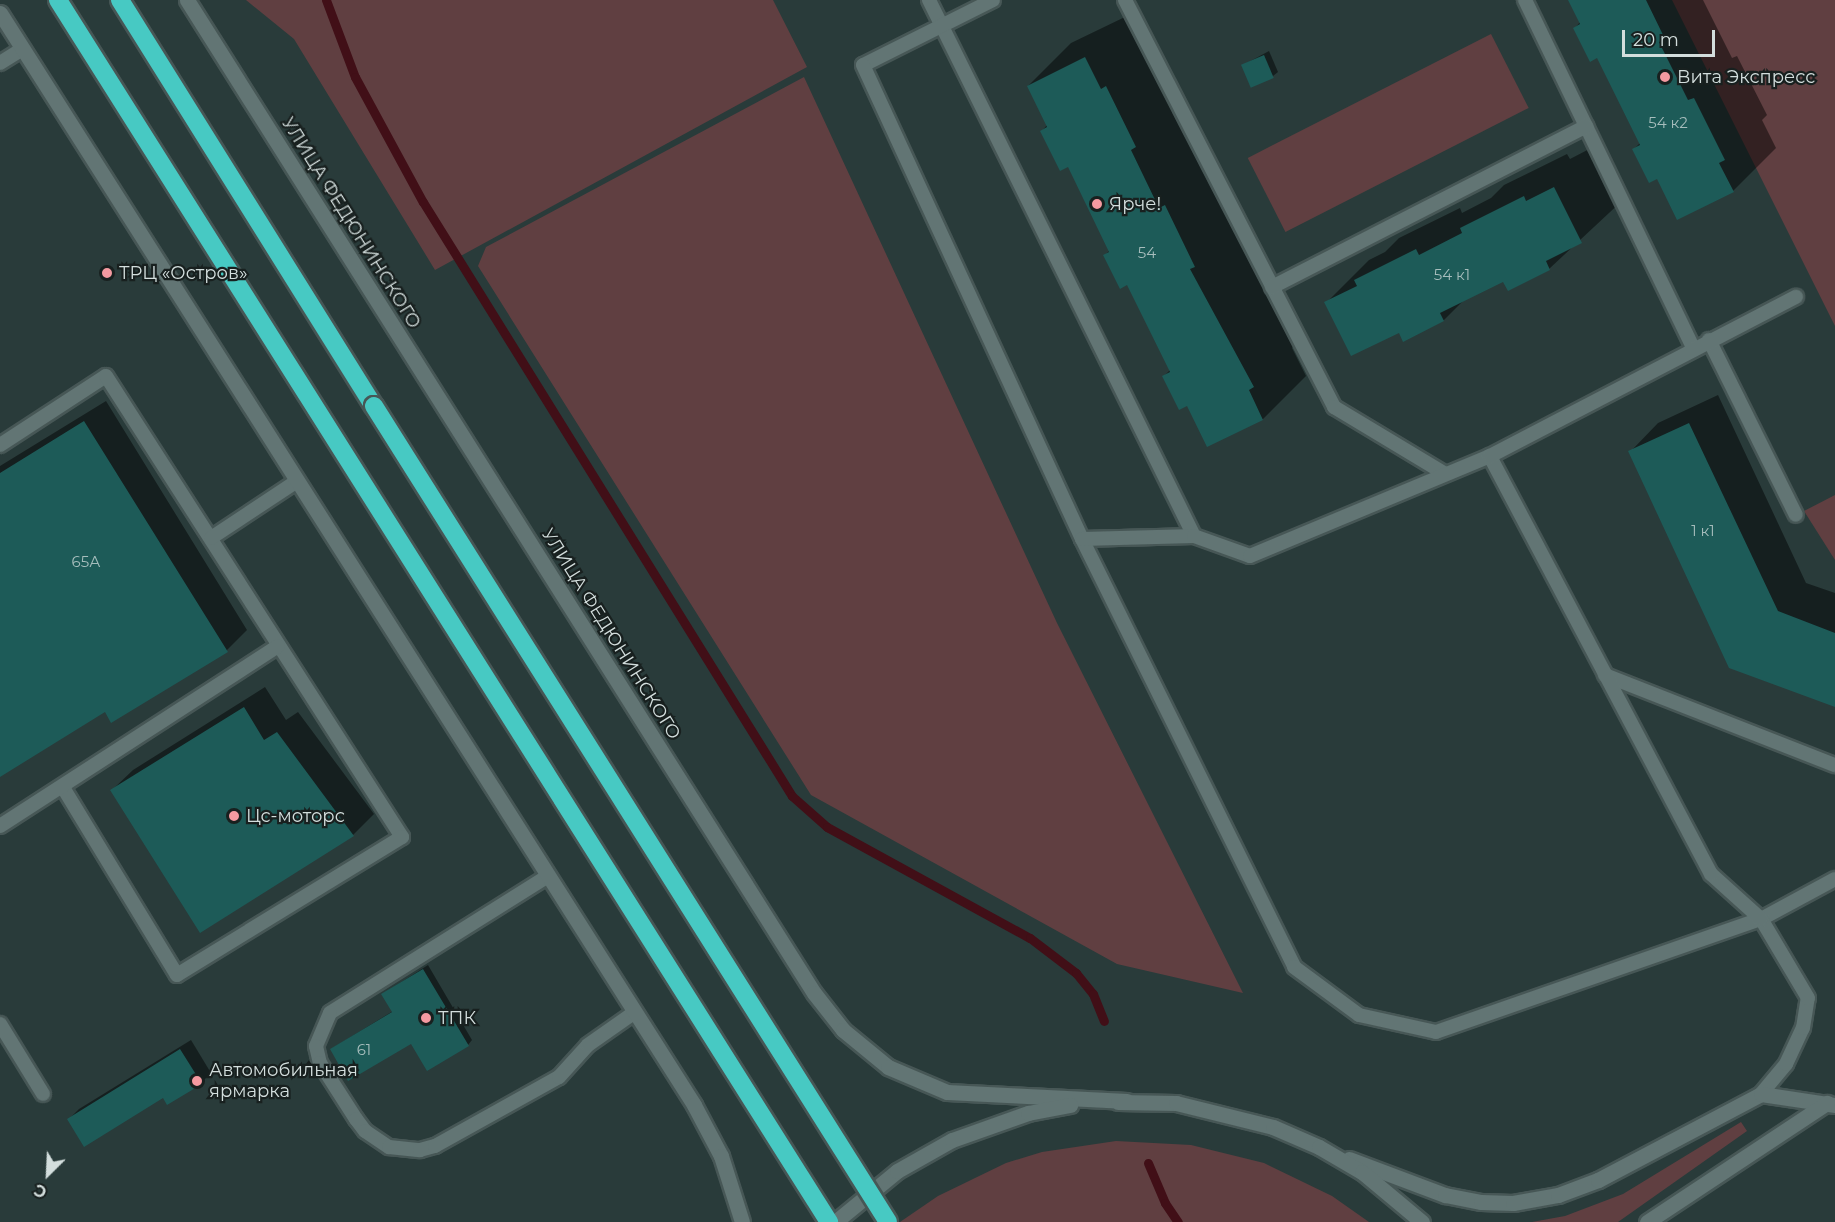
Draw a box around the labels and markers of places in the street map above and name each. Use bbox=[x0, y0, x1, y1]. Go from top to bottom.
place label: Вита Экспресс bbox=[1677, 66, 1815, 88]
marker: Вита Экспресс bbox=[1658, 70, 1672, 84]
place label: Ярче! bbox=[1109, 193, 1161, 215]
marker: Ярче! bbox=[1090, 197, 1104, 211]
place label: ТРЦ «Остров» bbox=[119, 262, 247, 284]
marker: ТРЦ «Остров» bbox=[100, 266, 114, 280]
place label: Цс-моторс bbox=[246, 805, 345, 827]
marker: Цс-моторс bbox=[227, 809, 241, 823]
place label: ТПК bbox=[438, 1007, 476, 1029]
marker: ТПК bbox=[419, 1011, 433, 1025]
place label: Автомобильная ярмарка bbox=[209, 1060, 358, 1102]
marker: Автомобильная ярмарка bbox=[190, 1074, 204, 1088]

